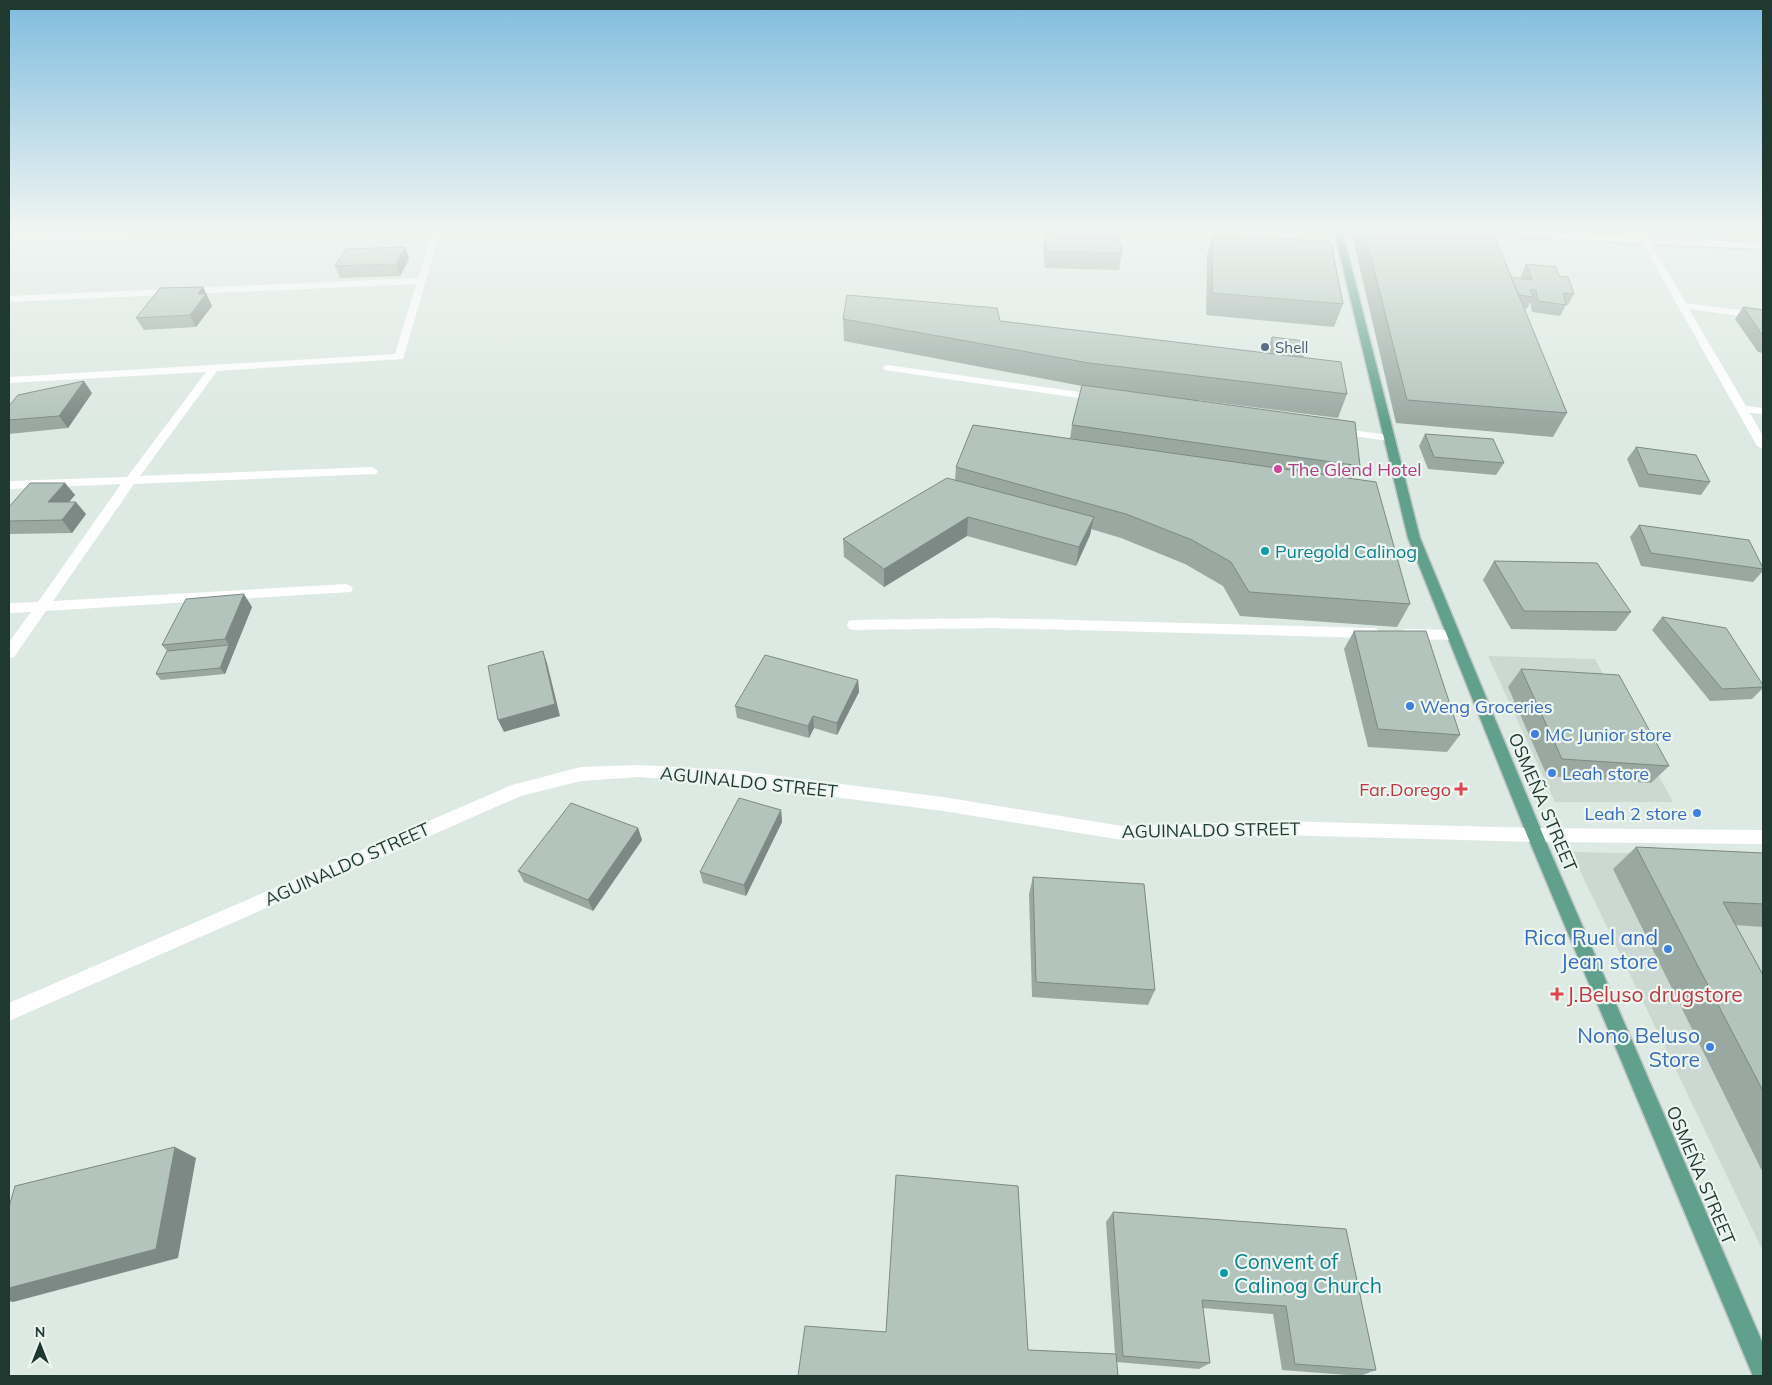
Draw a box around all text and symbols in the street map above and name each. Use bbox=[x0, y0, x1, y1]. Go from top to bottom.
place label: Shell bbox=[1275, 338, 1308, 357]
marker: Shell bbox=[1259, 341, 1271, 353]
place label: The Glend Hotel bbox=[1288, 458, 1421, 481]
marker: The Glend Hotel bbox=[1272, 463, 1284, 475]
place label: Puregold Calinog bbox=[1275, 540, 1417, 563]
marker: Puregold Calinog bbox=[1259, 545, 1271, 557]
place label: Weng Groceries bbox=[1420, 695, 1553, 718]
marker: Weng Groceries bbox=[1404, 700, 1416, 712]
place label: MC Junior store bbox=[1545, 723, 1672, 746]
marker: MC Junior store bbox=[1529, 728, 1541, 740]
street label: OSMEÑA STREET bbox=[1503, 729, 1583, 875]
street label: AGUINALDO STREET bbox=[659, 761, 839, 803]
place label: Leah store bbox=[1562, 762, 1649, 785]
marker: Leah store bbox=[1546, 767, 1558, 779]
place label: Far.Dorego bbox=[1359, 778, 1451, 801]
marker: Far.Dorego bbox=[1455, 783, 1467, 795]
place label: Leah 2 store bbox=[1584, 802, 1687, 825]
marker: Leah 2 store bbox=[1691, 807, 1703, 819]
street label: AGUINALDO STREET bbox=[261, 817, 433, 911]
street label: AGUINALDO STREET bbox=[1122, 817, 1301, 843]
place label: Rica Ruel and Jean store bbox=[1524, 924, 1658, 974]
marker: Rica Ruel and Jean store bbox=[1662, 943, 1674, 955]
place label: J.Beluso drugstore bbox=[1567, 981, 1743, 1007]
marker: J.Beluso drugstore bbox=[1551, 988, 1563, 1000]
place label: Nono Beluso Store bbox=[1577, 1022, 1700, 1072]
marker: Nono Beluso Store bbox=[1704, 1041, 1716, 1053]
street label: OSMEÑA STREET bbox=[1661, 1102, 1741, 1248]
place label: Convent of Calinog Church bbox=[1234, 1248, 1382, 1298]
marker: Convent of Calinog Church bbox=[1218, 1267, 1230, 1279]
north arrow bbox=[15, 1320, 65, 1370]
text: N bbox=[35, 1323, 45, 1341]

